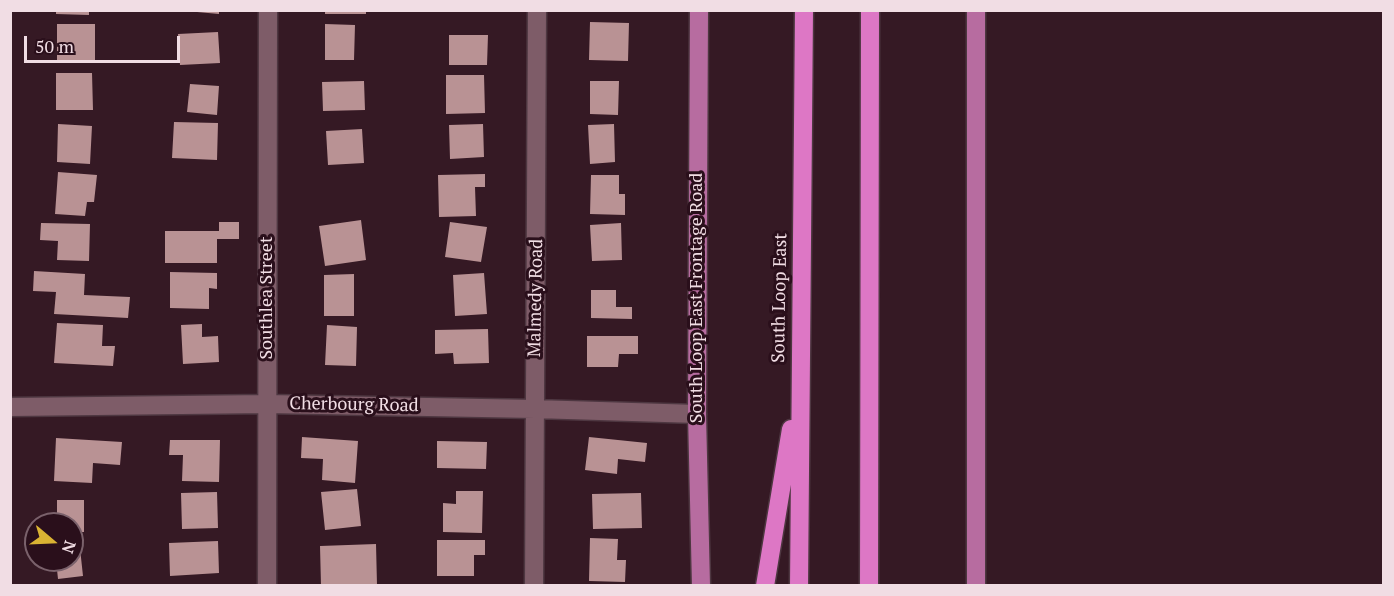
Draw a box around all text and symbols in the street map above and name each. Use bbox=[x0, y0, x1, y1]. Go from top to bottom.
scale bar bbox=[27, 24, 183, 62]
text: 50 m bbox=[35, 34, 74, 58]
street label: South Loop East Frontage Road bbox=[686, 173, 708, 423]
street label: South Loop East bbox=[768, 233, 792, 363]
street label: Southlea Street bbox=[256, 236, 278, 360]
street label: Malmedy Road bbox=[524, 239, 548, 357]
street label: Cherbourg Road bbox=[289, 393, 419, 417]
north arrow bbox=[24, 512, 84, 572]
text: N bbox=[57, 538, 82, 557]

